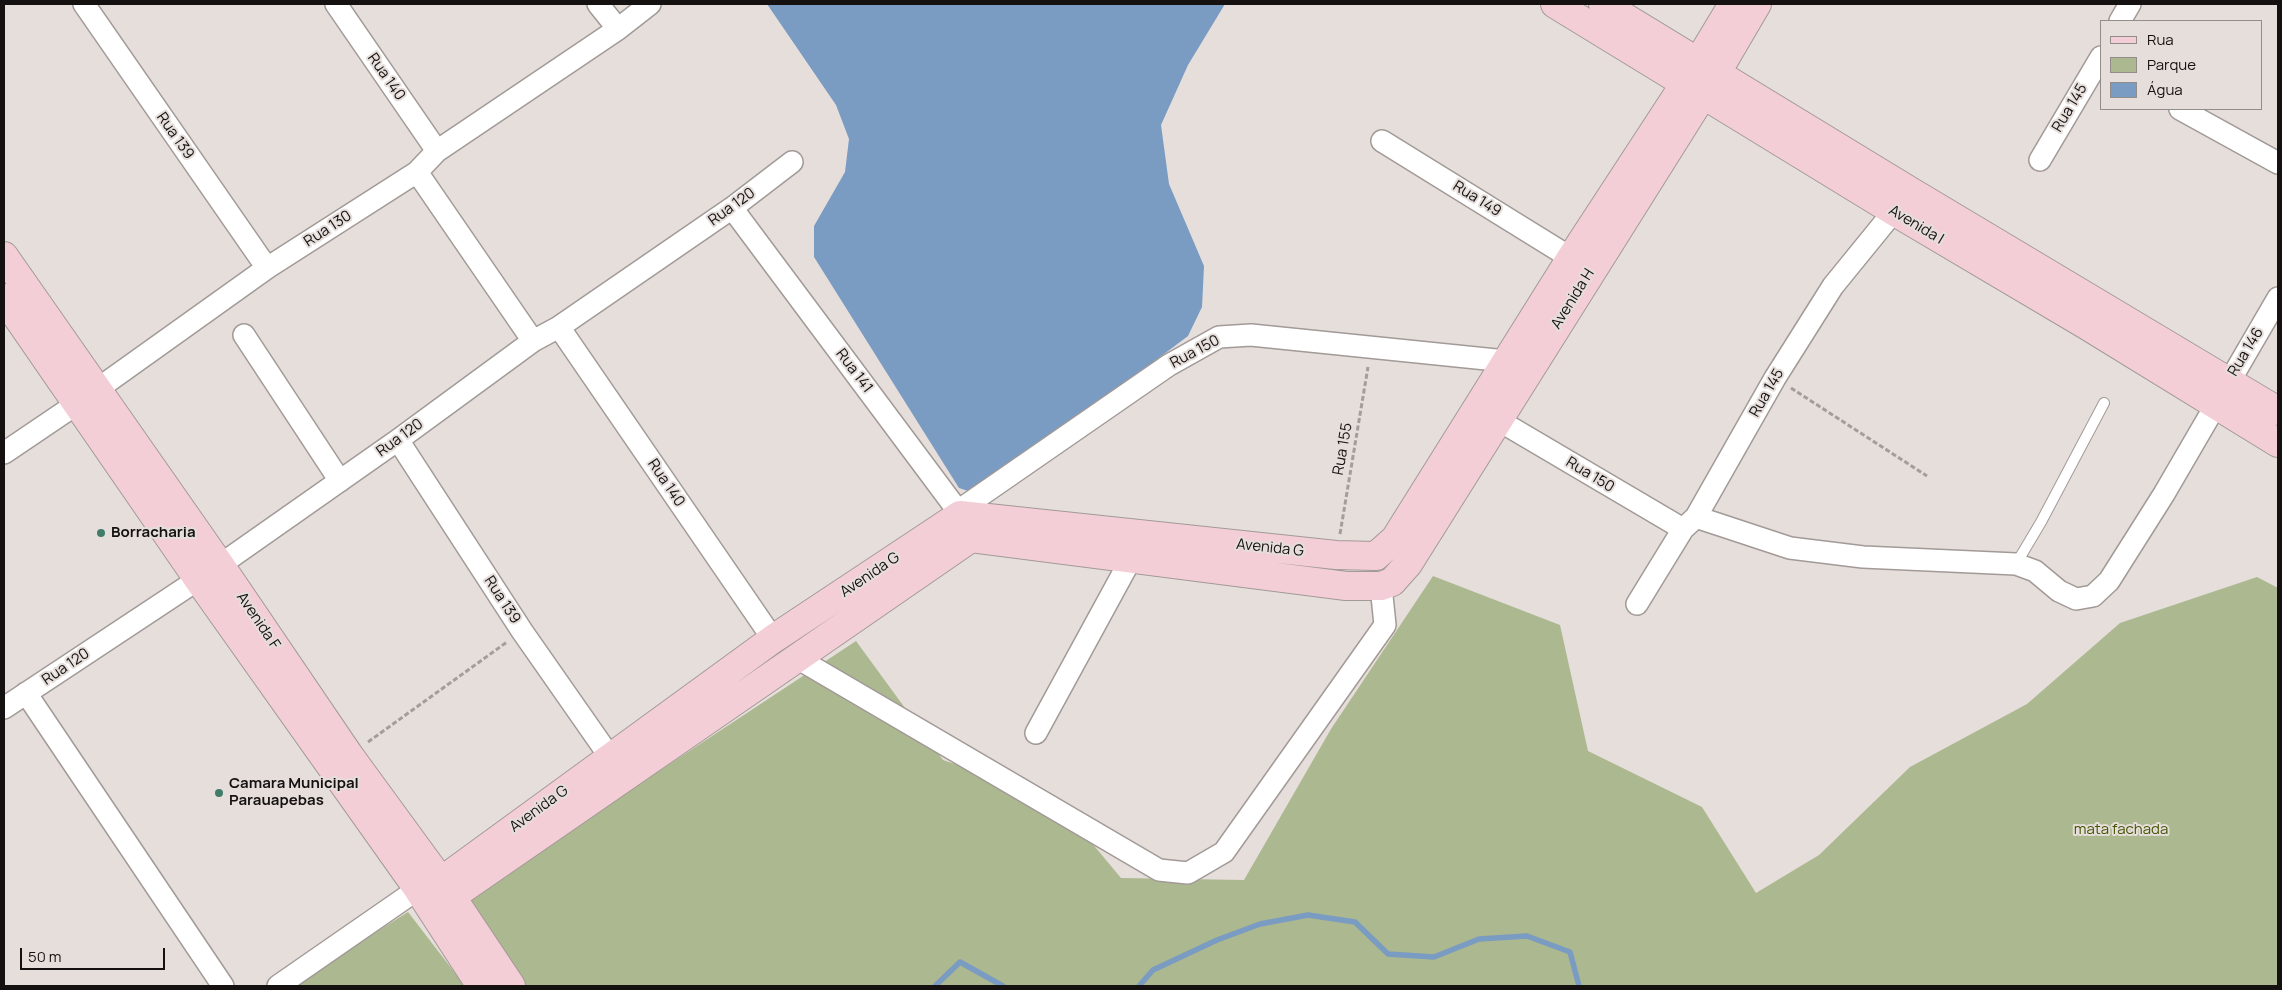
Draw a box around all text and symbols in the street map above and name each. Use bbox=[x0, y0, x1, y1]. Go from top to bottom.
legend bbox=[2100, 20, 2262, 110]
text: Rua bbox=[2147, 29, 2174, 50]
street label: Rua 140 bbox=[363, 50, 409, 104]
text: Parque bbox=[2147, 54, 2196, 75]
text: Água bbox=[2147, 79, 2183, 100]
street label: Rua 145 bbox=[2049, 81, 2091, 135]
street label: Rua 139 bbox=[152, 109, 198, 163]
street label: Rua 149 bbox=[1450, 177, 1504, 221]
street label: Rua 120 bbox=[705, 184, 759, 230]
street label: Avenida I bbox=[1885, 202, 1947, 248]
street label: Rua 130 bbox=[301, 207, 355, 251]
street label: Avenida H bbox=[1547, 266, 1599, 332]
street label: Rua 146 bbox=[2224, 324, 2268, 380]
street label: Rua 150 bbox=[1167, 332, 1223, 372]
street label: Rua 141 bbox=[832, 346, 876, 396]
street label: Rua 145 bbox=[1746, 366, 1788, 420]
street label: Rua 120 bbox=[373, 415, 427, 461]
street label: Rua 155 bbox=[1330, 421, 1356, 477]
street label: Rua 150 bbox=[1562, 454, 1618, 496]
street label: Rua 140 bbox=[644, 456, 688, 510]
place label: Borracharia bbox=[111, 524, 196, 542]
marker: Borracharia bbox=[95, 527, 107, 539]
street label: Avenida G bbox=[1235, 535, 1305, 561]
street label: Avenida G bbox=[837, 549, 903, 601]
street label: Rua 139 bbox=[480, 573, 524, 627]
street label: Avenida F bbox=[232, 589, 284, 653]
street label: Rua 120 bbox=[39, 645, 93, 689]
place label: Camara Municipal Parauapebas bbox=[229, 775, 359, 810]
street label: Avenida G bbox=[506, 782, 572, 836]
marker: Camara Municipal Parauapebas bbox=[213, 787, 225, 799]
park label: mata fachada bbox=[2074, 821, 2168, 839]
scale bar bbox=[22, 938, 168, 970]
text: 50 m bbox=[28, 946, 62, 967]

